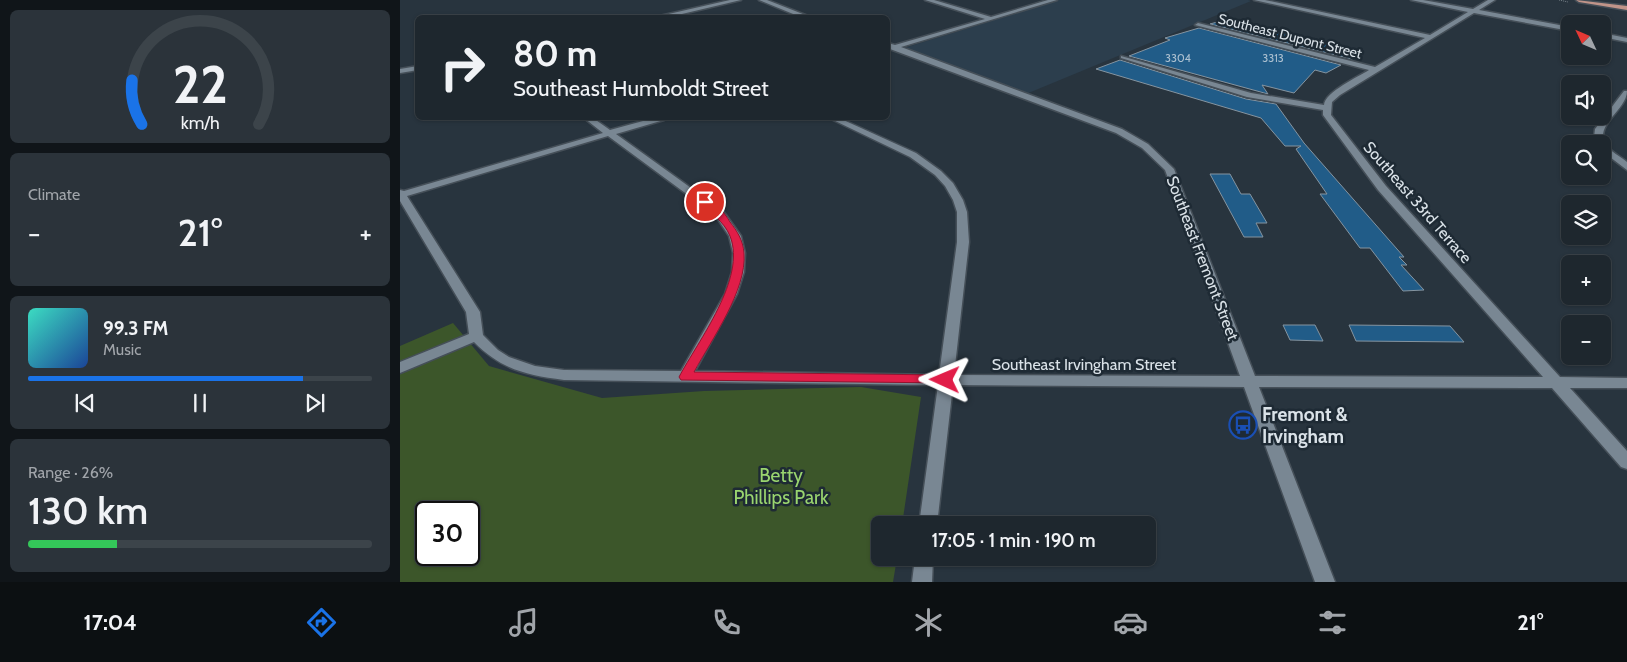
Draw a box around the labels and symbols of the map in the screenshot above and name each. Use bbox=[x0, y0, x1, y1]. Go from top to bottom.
street label: Southeast Dupont Street bbox=[1216, 9, 1364, 63]
north arrow bbox=[1561, 15, 1611, 65]
house number: 3304 bbox=[1165, 51, 1192, 65]
house number: 3313 bbox=[1262, 51, 1284, 65]
street label: Southeast 33rd Terrace bbox=[1360, 138, 1476, 267]
street label: Southeast Fremont Street bbox=[1162, 173, 1243, 344]
pin bbox=[684, 181, 726, 223]
position arrow bbox=[918, 353, 970, 405]
street label: Southeast Irvingham Street bbox=[992, 355, 1177, 374]
place label: Fremont & Irvingham bbox=[1262, 403, 1348, 448]
bus stop icon: Fremont & Irvingham bbox=[1228, 410, 1258, 440]
park label: Betty Phillips Park bbox=[733, 464, 829, 509]
speed limit sign: 30 bbox=[415, 501, 480, 566]

